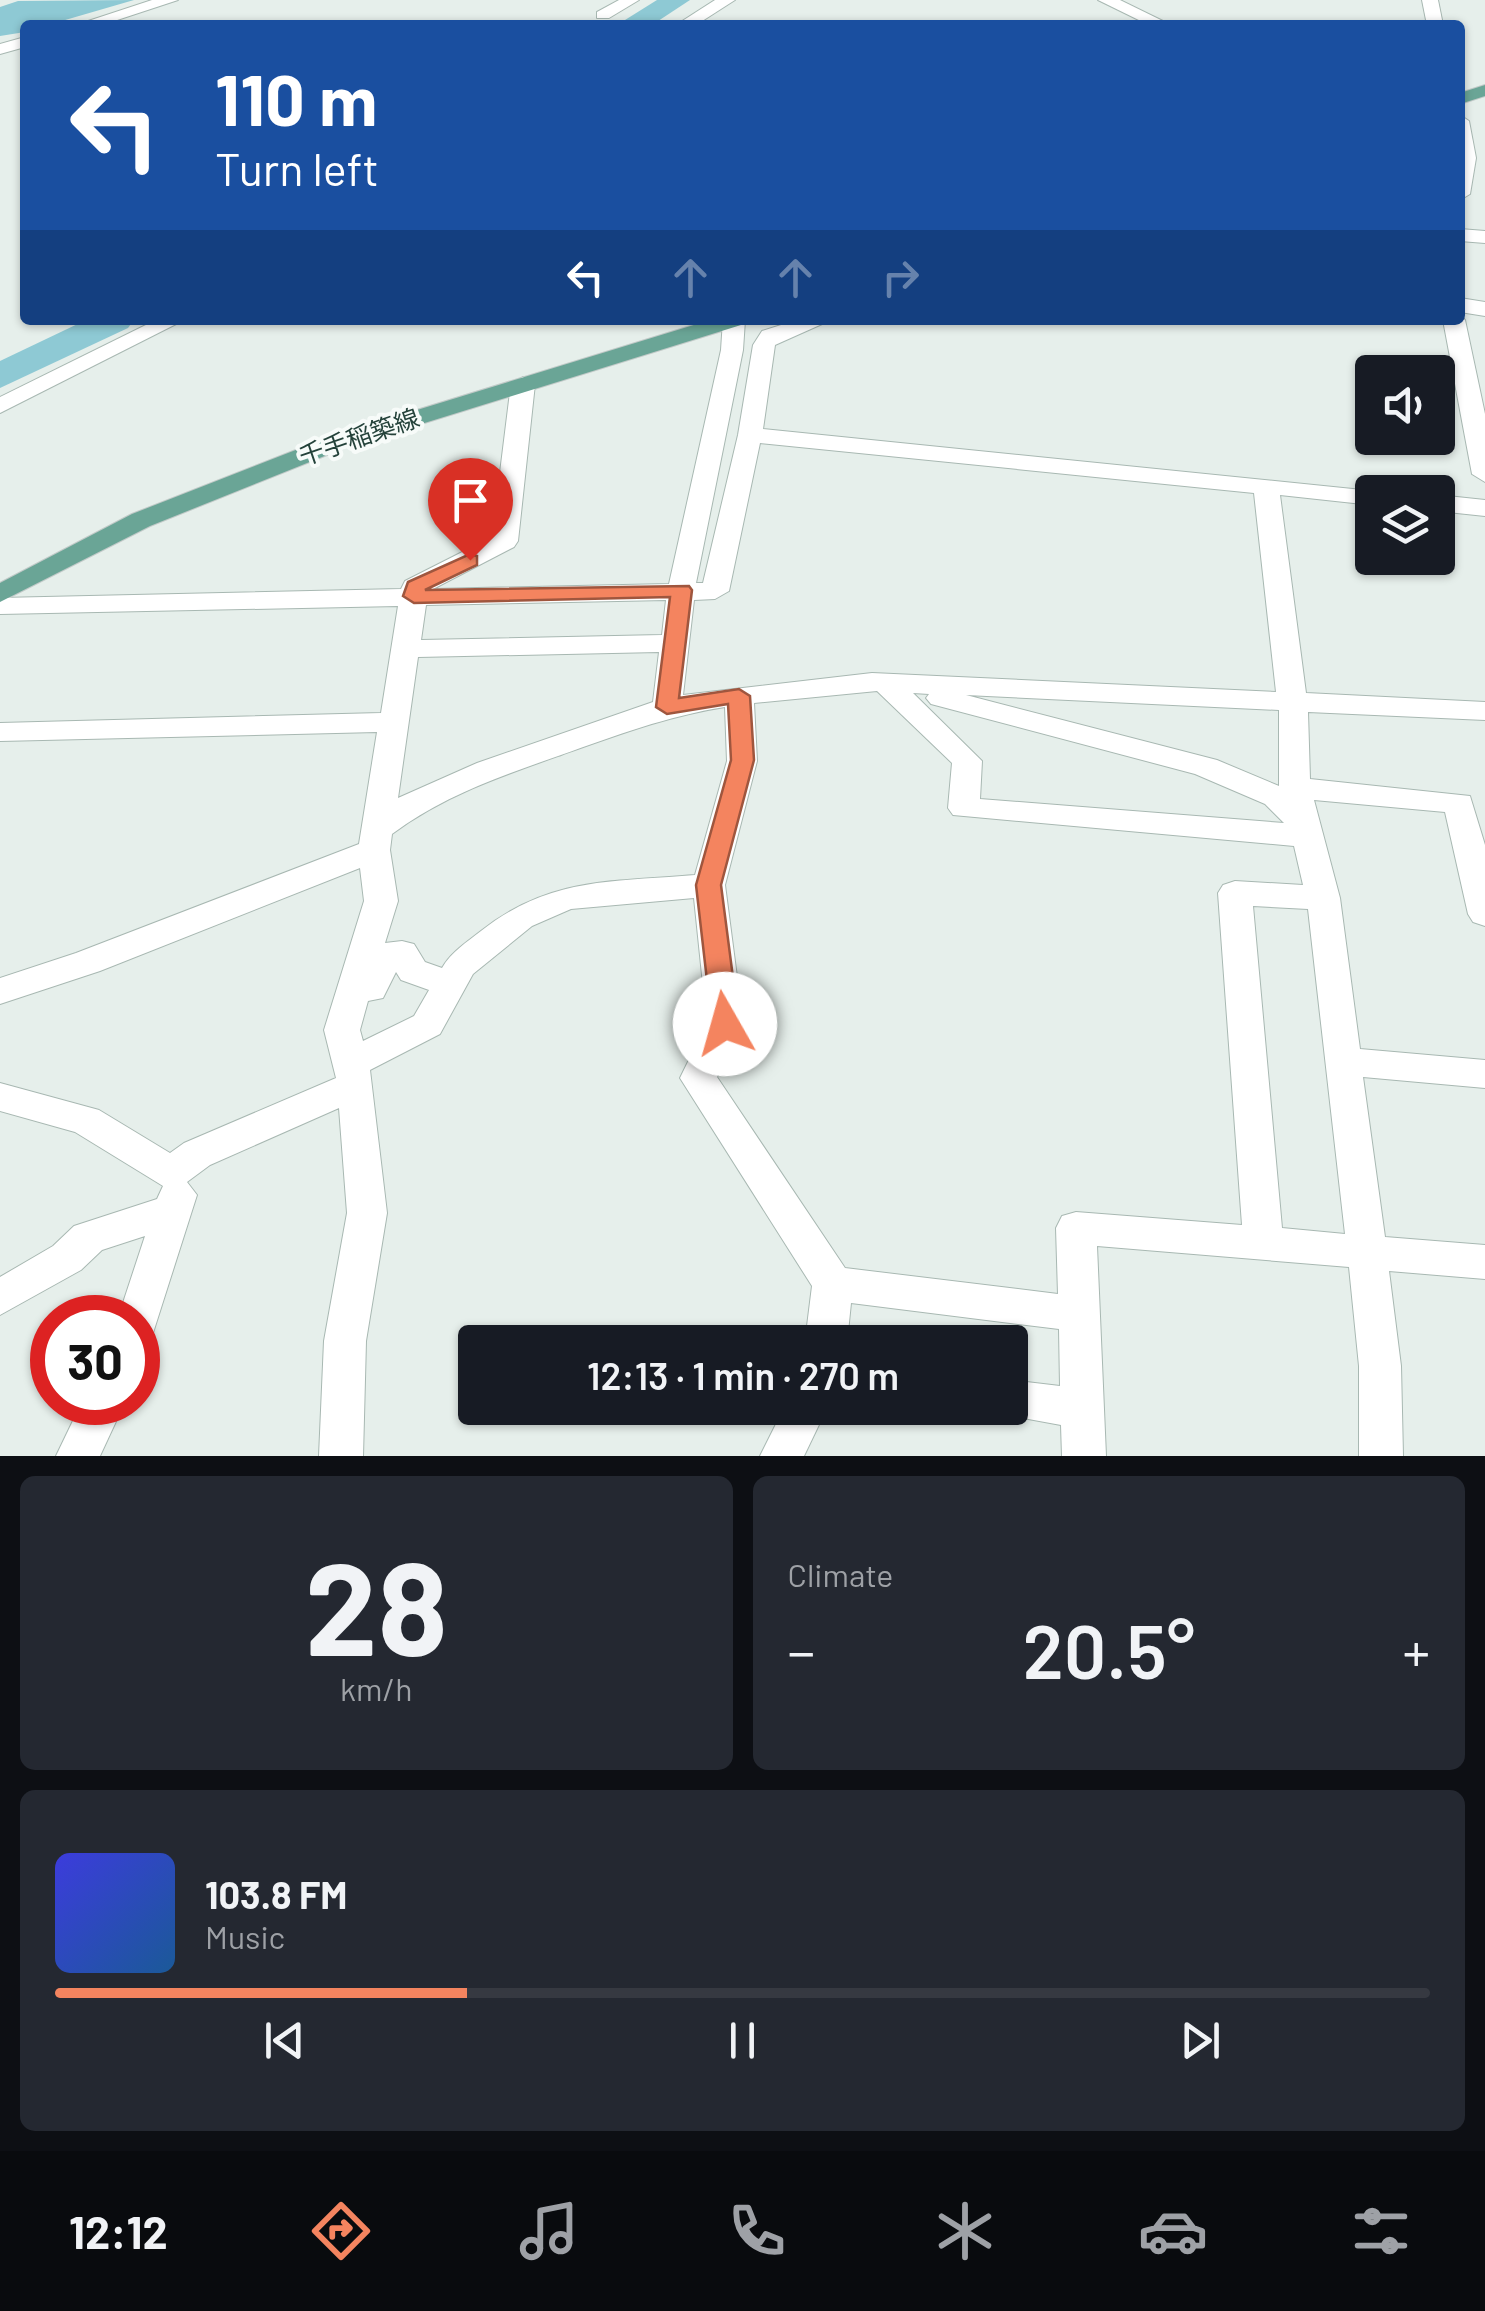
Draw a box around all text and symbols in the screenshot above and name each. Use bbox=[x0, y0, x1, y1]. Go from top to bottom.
text: 110 m bbox=[215, 56, 377, 140]
icon: left bbox=[50, 60, 180, 190]
text: Turn left bbox=[215, 141, 379, 195]
icon: left bbox=[558, 250, 613, 305]
icon: ahead bbox=[663, 250, 718, 305]
icon: ahead bbox=[768, 250, 823, 305]
icon: right bbox=[873, 250, 928, 305]
map controls bbox=[1355, 355, 1455, 575]
button: sound bbox=[1355, 355, 1455, 455]
street label: 千手稲築線 bbox=[295, 402, 423, 471]
pin bbox=[428, 458, 513, 561]
icon: arrive bbox=[443, 473, 498, 528]
button: layers bbox=[1355, 475, 1455, 575]
position arrow bbox=[673, 972, 777, 1076]
speed limit sign: 30 bbox=[30, 1295, 160, 1425]
text: 12:13 · 1 min · 270 m bbox=[587, 1352, 899, 1398]
text: 28 bbox=[305, 1526, 448, 1682]
text: Climate bbox=[788, 1555, 893, 1593]
text: 20.5° bbox=[1022, 1604, 1195, 1694]
text: − bbox=[788, 1617, 815, 1683]
text: + bbox=[1402, 1617, 1430, 1683]
text: km/h bbox=[340, 1669, 412, 1707]
text: 103.8 FM bbox=[205, 1871, 348, 1917]
text: Music bbox=[205, 1917, 285, 1955]
icon: previous bbox=[257, 2013, 312, 2068]
icon: pause bbox=[715, 2013, 770, 2068]
icon: next bbox=[1173, 2013, 1228, 2068]
icon: directions bbox=[306, 2196, 376, 2266]
icon: music bbox=[514, 2196, 584, 2266]
icon: phone bbox=[722, 2196, 792, 2266]
icon: climate bbox=[930, 2196, 1000, 2266]
icon: car bbox=[1138, 2196, 1208, 2266]
icon: filters bbox=[1346, 2196, 1416, 2266]
text: 12:12 bbox=[69, 2204, 168, 2258]

